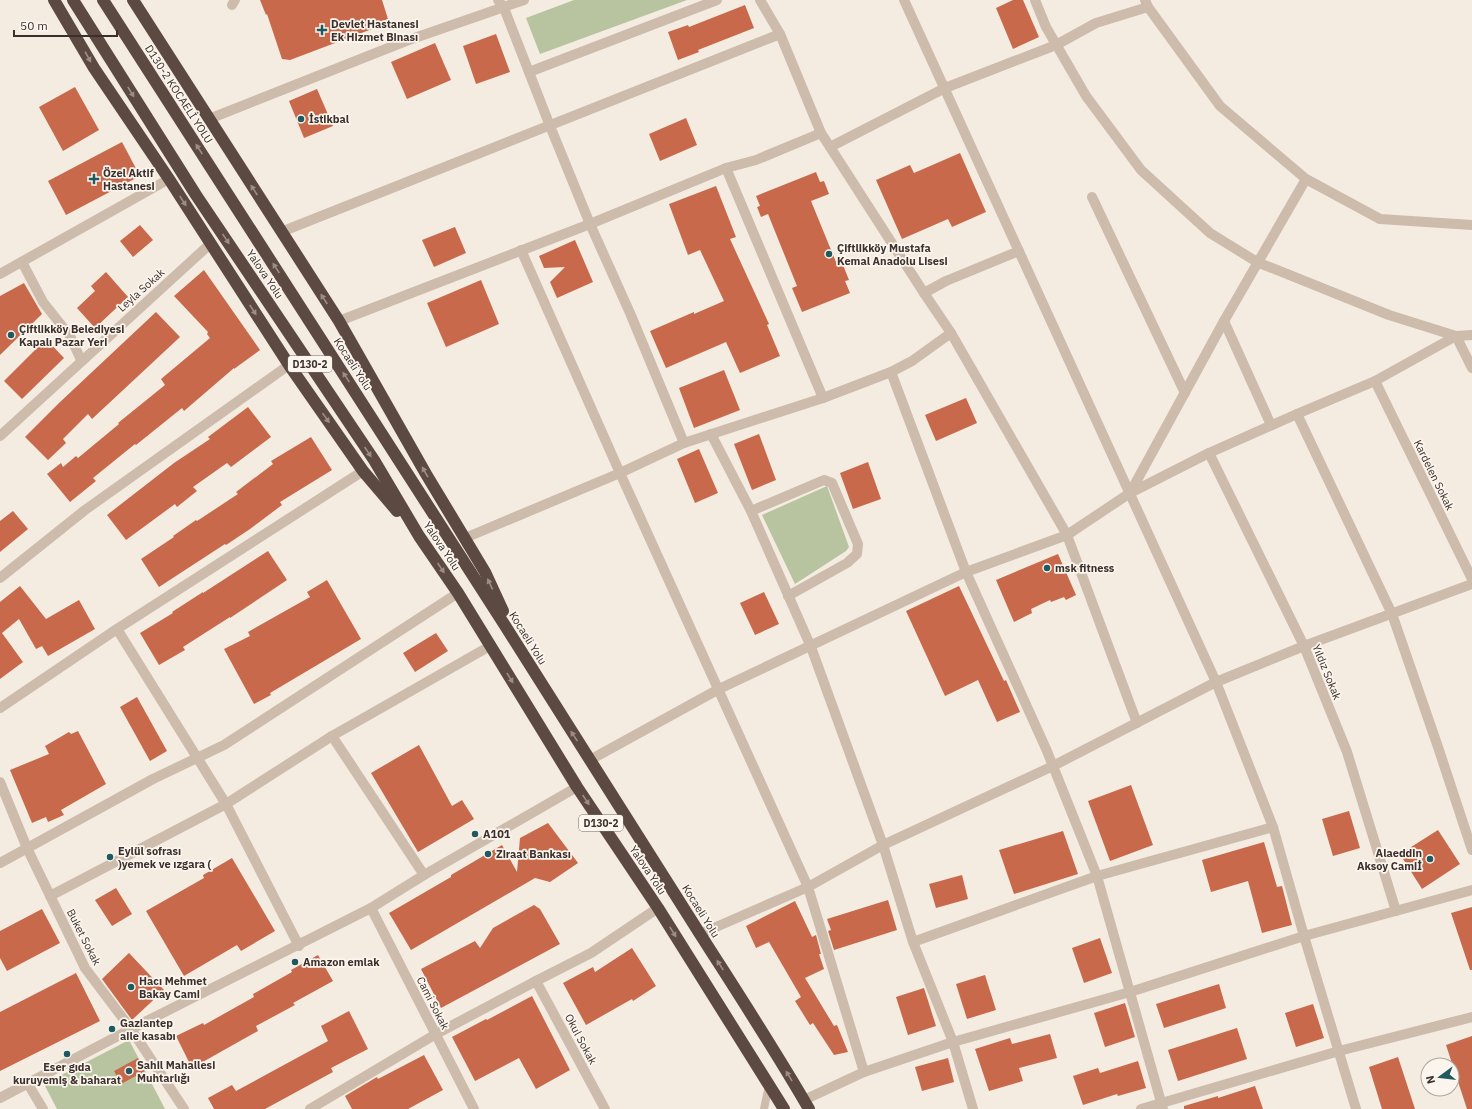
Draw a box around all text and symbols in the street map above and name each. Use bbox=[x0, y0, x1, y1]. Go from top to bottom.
scale bar bbox=[14, 12, 117, 38]
place label: Devlet Hastanesi Ek Hizmet Binası bbox=[331, 17, 419, 44]
text: 50 m bbox=[20, 18, 48, 33]
marker: Devlet Hastanesi Ek Hizmet Binası bbox=[316, 24, 328, 36]
street label: D130-2 KOCAELİ YOLU bbox=[142, 42, 216, 146]
one-way arrow bbox=[85, 51, 92, 63]
one-way arrow bbox=[127, 87, 135, 97]
place label: İstikbal bbox=[309, 112, 350, 126]
marker: İstikbal bbox=[296, 114, 306, 124]
one-way arrow bbox=[196, 144, 203, 155]
place label: Özel Aktif Hastanesi bbox=[103, 166, 155, 193]
marker: Özel Aktif Hastanesi bbox=[88, 173, 100, 185]
one-way arrow bbox=[250, 185, 258, 195]
one-way arrow bbox=[179, 195, 186, 207]
one-way arrow bbox=[222, 234, 230, 244]
place label: Çiftlikköy Mustafa Kemal Anadolu Lisesi bbox=[837, 241, 948, 268]
street label: Yalova Yolu bbox=[244, 247, 286, 301]
marker: Çiftlikköy Mustafa Kemal Anadolu Lisesi bbox=[824, 249, 834, 259]
one-way arrow bbox=[272, 263, 280, 273]
street label: Leyla Sokak bbox=[115, 265, 167, 315]
one-way arrow bbox=[321, 293, 328, 305]
one-way arrow bbox=[250, 304, 257, 316]
place label: Çiftlikköy Belediyesi Kapalı Pazar Yeri bbox=[19, 322, 124, 349]
marker: Çiftlikköy Belediyesi Kapalı Pazar Yeri bbox=[6, 330, 16, 340]
street label: Kocaeli̇ Yolu bbox=[331, 335, 375, 393]
road number: D130-2 bbox=[288, 356, 332, 372]
one-way arrow bbox=[342, 372, 350, 382]
one-way arrow bbox=[322, 413, 330, 423]
street label: Kardelen Sokak bbox=[1411, 437, 1457, 513]
one-way arrow bbox=[364, 447, 372, 457]
one-way arrow bbox=[421, 466, 428, 478]
street label: Yalova Yolu bbox=[421, 519, 463, 573]
place label: msk fitness bbox=[1055, 561, 1115, 575]
one-way arrow bbox=[437, 563, 445, 573]
marker: msk fitness bbox=[1042, 563, 1052, 573]
one-way arrow bbox=[487, 578, 493, 590]
street label: Kocaeli̇ Yolu bbox=[506, 609, 550, 667]
street label: Yıldız Sokak bbox=[1310, 642, 1345, 702]
one-way arrow bbox=[506, 673, 514, 683]
one-way arrow bbox=[570, 731, 578, 741]
one-way arrow bbox=[582, 795, 590, 805]
road number: D130-2 bbox=[579, 815, 623, 831]
place label: A101 bbox=[483, 827, 511, 841]
marker: A101 bbox=[470, 829, 480, 839]
street label: Yalova Yolu bbox=[627, 843, 669, 897]
place label: Eylül sofrası )yemek ve ızgara ( bbox=[117, 844, 212, 871]
place label: Alaeddin Aksoy Camiİ bbox=[1357, 846, 1422, 873]
place label: Ziraat Bankası bbox=[496, 847, 571, 861]
marker: Ziraat Bankası bbox=[483, 849, 493, 859]
marker: Eylül sofrası )yemek ve ızgara ( bbox=[105, 852, 115, 862]
marker: Alaeddin Aksoy Camiİ bbox=[1425, 854, 1435, 864]
street label: Kocaeli̇ Yolu bbox=[679, 882, 723, 940]
street label: Buket Sokak bbox=[64, 906, 104, 968]
one-way arrow bbox=[669, 927, 677, 937]
place label: Amazon emlak bbox=[303, 955, 380, 969]
marker: Amazon emlak bbox=[290, 957, 300, 967]
one-way arrow bbox=[716, 960, 724, 971]
place label: Hacı Mehmet Bakay Cami bbox=[139, 974, 207, 1001]
street label: Cami Sokak bbox=[414, 974, 452, 1032]
marker: Hacı Mehmet Bakay Cami bbox=[126, 982, 136, 992]
street label: Okul Sokak bbox=[562, 1011, 600, 1067]
place label: Gaziantep aile kasabı bbox=[120, 1016, 176, 1043]
marker: Gaziantep aile kasabı bbox=[107, 1024, 117, 1034]
marker: Eser gıda kuruyemiş & baharat bbox=[62, 1049, 72, 1059]
north arrow bbox=[1420, 1057, 1460, 1097]
place label: Sahil Mahallesi Muhtarlığı bbox=[137, 1058, 215, 1085]
place label: Eser gıda kuruyemiş & baharat bbox=[13, 1060, 121, 1087]
marker: Sahil Mahallesi Muhtarlığı bbox=[124, 1066, 134, 1076]
one-way arrow bbox=[786, 1070, 793, 1082]
text: N bbox=[1423, 1074, 1438, 1085]

